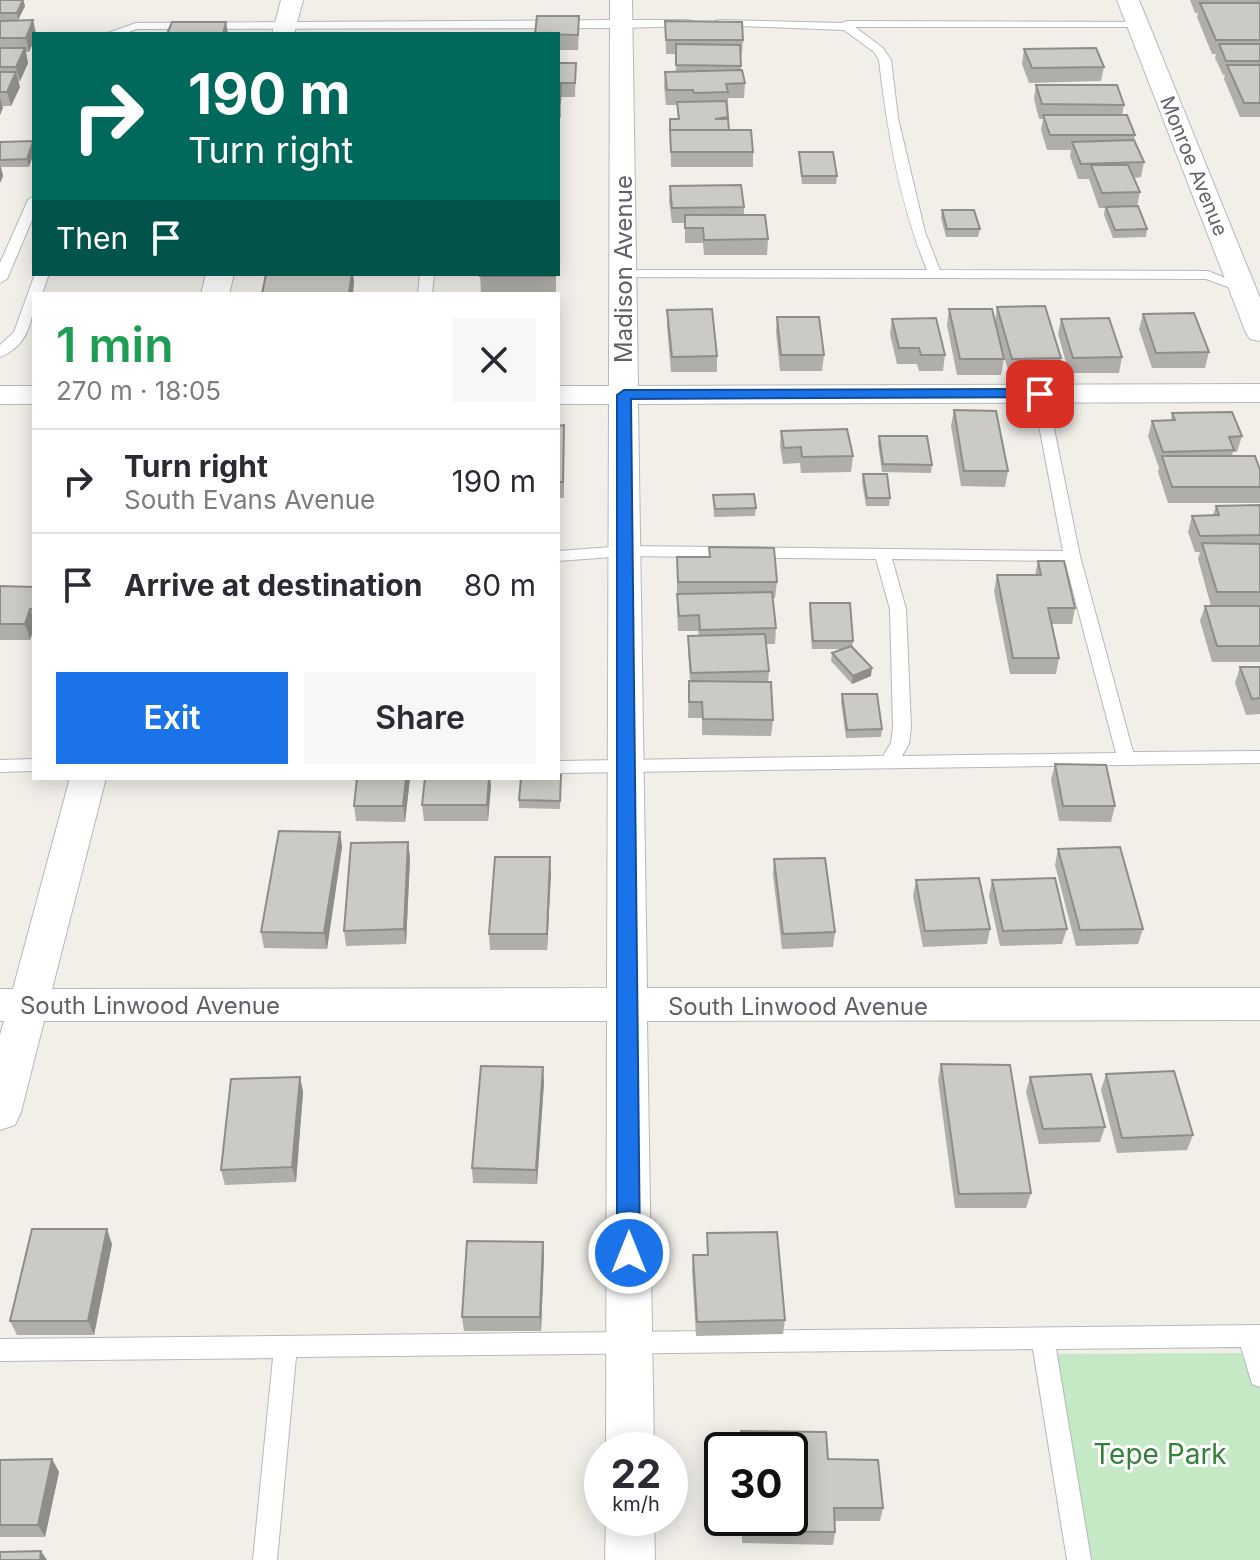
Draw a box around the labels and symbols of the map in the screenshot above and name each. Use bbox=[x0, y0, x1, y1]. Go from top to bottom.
street label: Monroe Avenue bbox=[1155, 93, 1233, 239]
street label: Madison Avenue bbox=[609, 175, 638, 363]
pin bbox=[1006, 360, 1074, 428]
street label: South Linwood Avenue bbox=[20, 991, 280, 1020]
street label: South Linwood Avenue bbox=[668, 992, 928, 1021]
position arrow bbox=[587, 1211, 671, 1295]
speed limit sign: 30 bbox=[704, 1432, 808, 1536]
park label: Tepe Park bbox=[1093, 1437, 1227, 1471]

